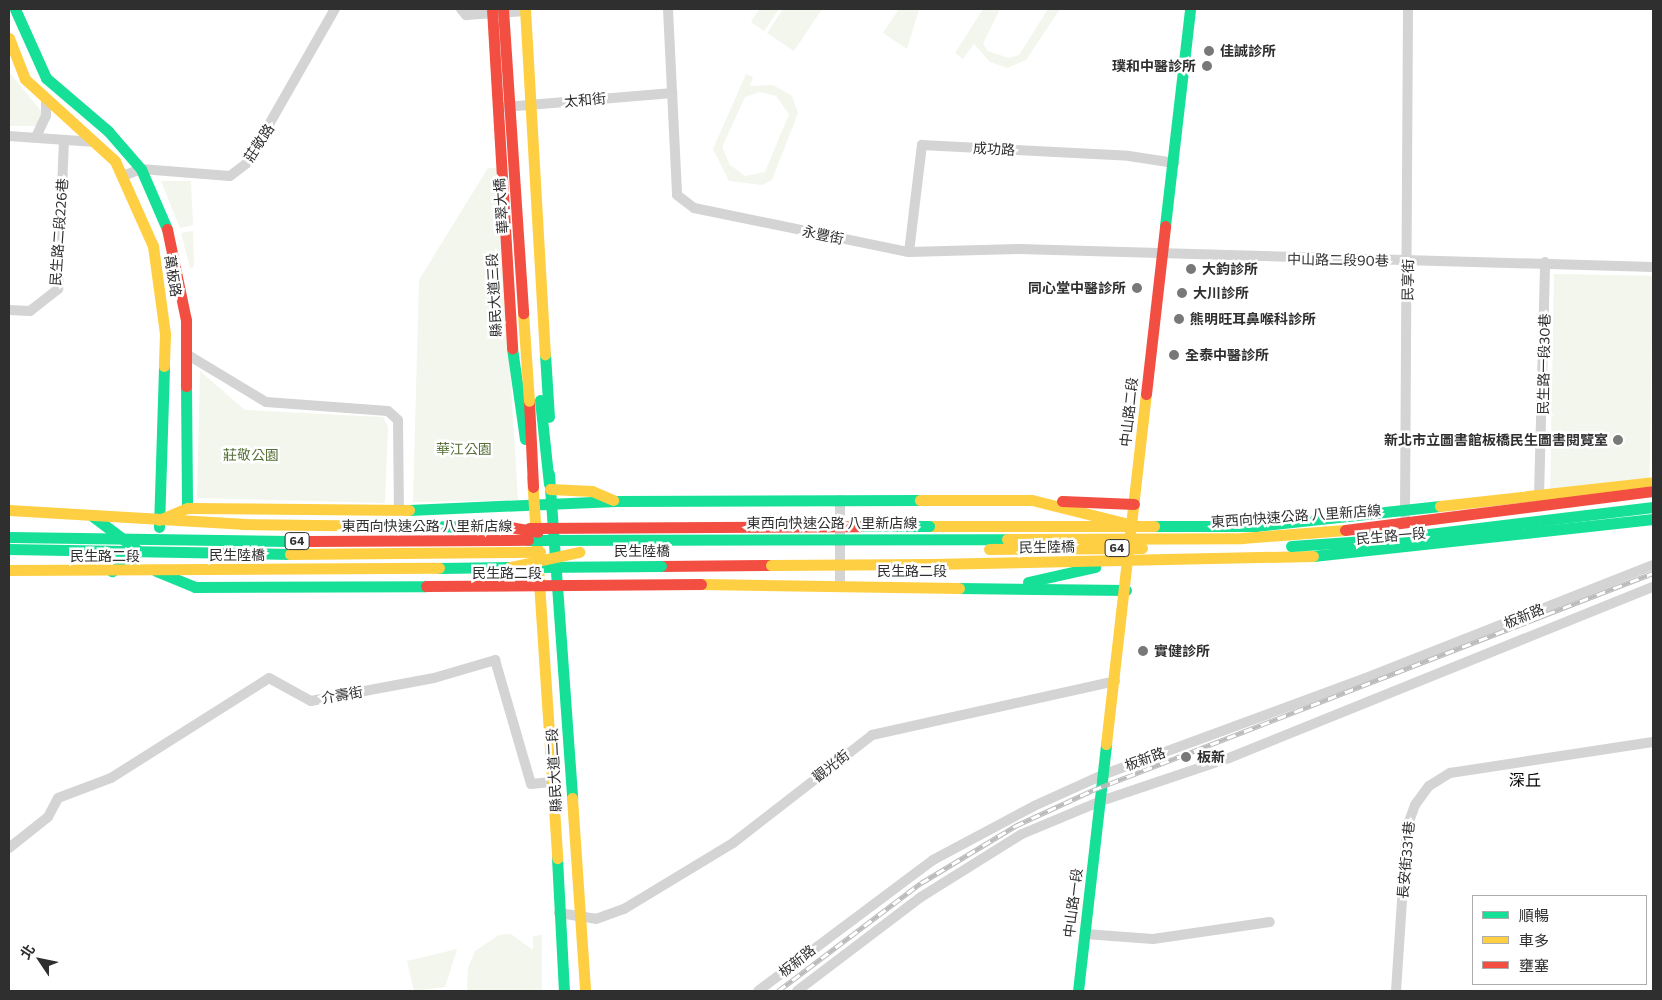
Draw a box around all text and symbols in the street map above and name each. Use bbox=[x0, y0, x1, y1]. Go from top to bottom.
place label: 佳誠診所 bbox=[1220, 43, 1276, 59]
marker: 佳誠診所 bbox=[1202, 44, 1216, 58]
place label: 璞和中醫診所 bbox=[1112, 58, 1196, 74]
marker: 璞和中醫診所 bbox=[1200, 59, 1214, 73]
street label: 太和街 bbox=[563, 90, 607, 110]
street label: 莊敬路 bbox=[241, 121, 277, 165]
street label: 成功路 bbox=[973, 140, 1015, 158]
street label: 華翠大橋 bbox=[491, 177, 511, 235]
street label: 民生路二段226巷 bbox=[47, 178, 71, 286]
street label: 永豐街 bbox=[801, 222, 845, 248]
street label: 中山路二段90巷 bbox=[1287, 251, 1389, 269]
street label: 縣民大道三段 bbox=[483, 253, 505, 337]
street label: 萬板路 bbox=[161, 254, 185, 298]
street label: 民享街 bbox=[1399, 259, 1417, 301]
place label: 大鈞診所 bbox=[1202, 261, 1258, 277]
marker: 大鈞診所 bbox=[1184, 262, 1198, 276]
place label: 同心堂中醫診所 bbox=[1028, 280, 1126, 296]
marker: 同心堂中醫診所 bbox=[1130, 281, 1144, 295]
place label: 大川診所 bbox=[1193, 285, 1249, 301]
marker: 大川診所 bbox=[1175, 286, 1189, 300]
place label: 熊明旺耳鼻喉科診所 bbox=[1190, 311, 1316, 327]
marker: 熊明旺耳鼻喉科診所 bbox=[1172, 312, 1186, 326]
street label: 民生路一段30巷 bbox=[1535, 313, 1553, 415]
place label: 全泰中醫診所 bbox=[1185, 347, 1269, 363]
marker: 全泰中醫診所 bbox=[1167, 348, 1181, 362]
street label: 中山路二段 bbox=[1117, 376, 1141, 448]
place label: 新北市立圖書館板橋民生圖書閱覽室 bbox=[1384, 432, 1608, 448]
marker: 新北市立圖書館板橋民生圖書閱覽室 bbox=[1612, 434, 1624, 446]
park label: 華江公園 bbox=[436, 441, 492, 457]
park label: 莊敬公園 bbox=[223, 447, 279, 463]
street label: 東西向快速公路 八里新店線 bbox=[1210, 502, 1382, 530]
street label: 東西向快速公路 八里新店線 bbox=[747, 515, 917, 531]
street label: 東西向快速公路 八里新店線 bbox=[342, 518, 512, 534]
street label: 民生路一段 bbox=[1355, 525, 1427, 547]
road number: 64 bbox=[284, 532, 310, 550]
street label: 民生陸橋 bbox=[1019, 538, 1075, 556]
road number: 64 bbox=[1104, 538, 1130, 558]
street label: 民生陸橋 bbox=[614, 543, 670, 559]
street label: 民生陸橋 bbox=[209, 547, 265, 563]
street label: 民生路二段 bbox=[70, 548, 140, 564]
street label: 民生路二段 bbox=[877, 563, 947, 579]
street label: 民生路二段 bbox=[472, 565, 542, 581]
street label: 板新路 bbox=[1501, 600, 1547, 632]
place label: 實健診所 bbox=[1154, 643, 1210, 659]
marker: 實健診所 bbox=[1136, 644, 1150, 658]
street label: 介壽街 bbox=[320, 683, 364, 707]
street label: 縣民大道二段 bbox=[543, 728, 565, 812]
street label: 板新路 bbox=[1122, 744, 1168, 774]
street label: 觀光街 bbox=[809, 746, 853, 786]
place label: 板新 bbox=[1197, 749, 1225, 765]
marker: 板新 bbox=[1179, 750, 1193, 764]
district label: 深丘 bbox=[1509, 770, 1541, 790]
street label: 長安街331巷 bbox=[1394, 820, 1418, 900]
street label: 中山路一段 bbox=[1060, 867, 1086, 939]
legend bbox=[1472, 895, 1647, 985]
text: 順暢 bbox=[1519, 906, 1549, 924]
text: 車多 bbox=[1519, 931, 1549, 949]
north arrow bbox=[15, 935, 65, 985]
text: 北 bbox=[16, 941, 38, 962]
street label: 板新路 bbox=[775, 941, 819, 981]
text: 壅塞 bbox=[1519, 956, 1549, 974]

